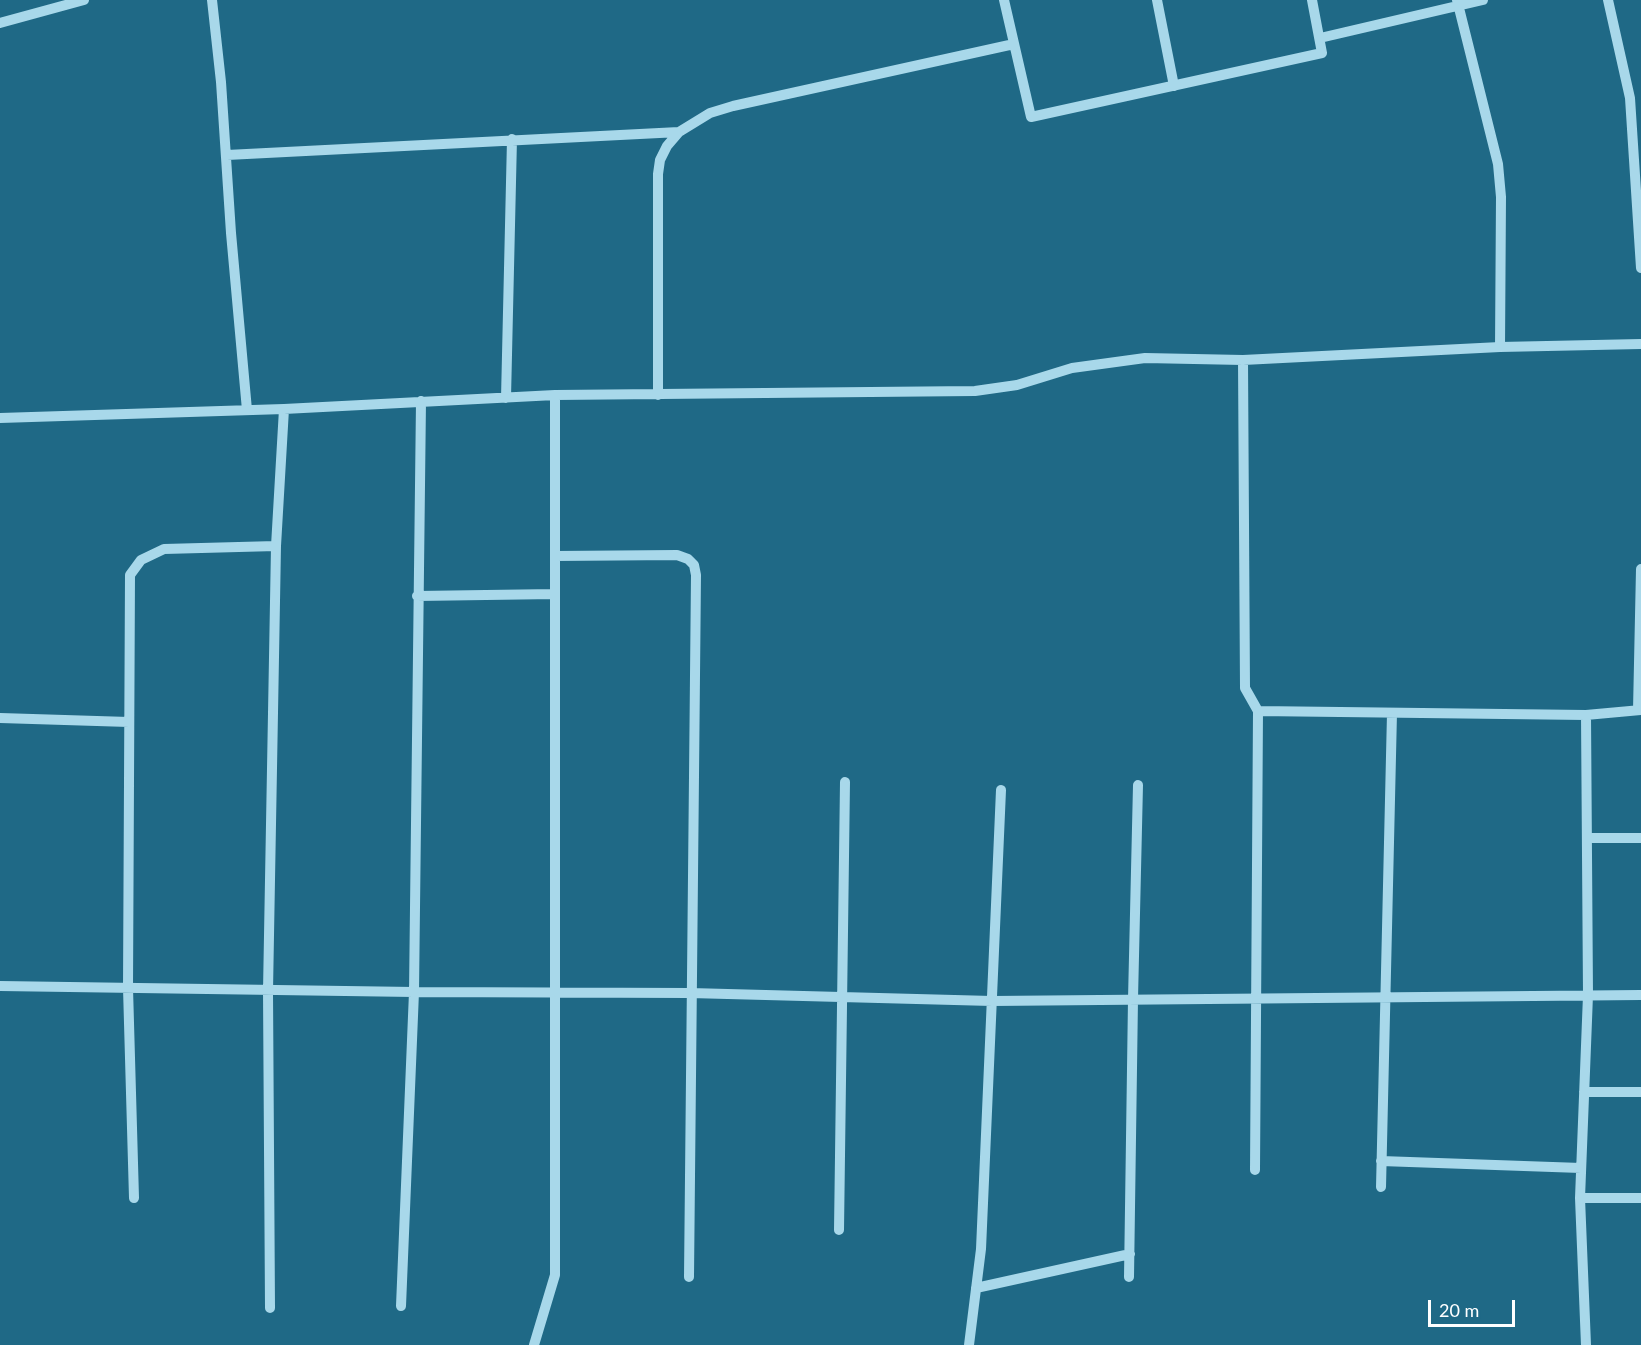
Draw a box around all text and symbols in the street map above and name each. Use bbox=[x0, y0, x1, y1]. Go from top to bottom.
scale bar bbox=[1431, 1288, 1518, 1326]
text: 20 m bbox=[1439, 1299, 1479, 1321]

